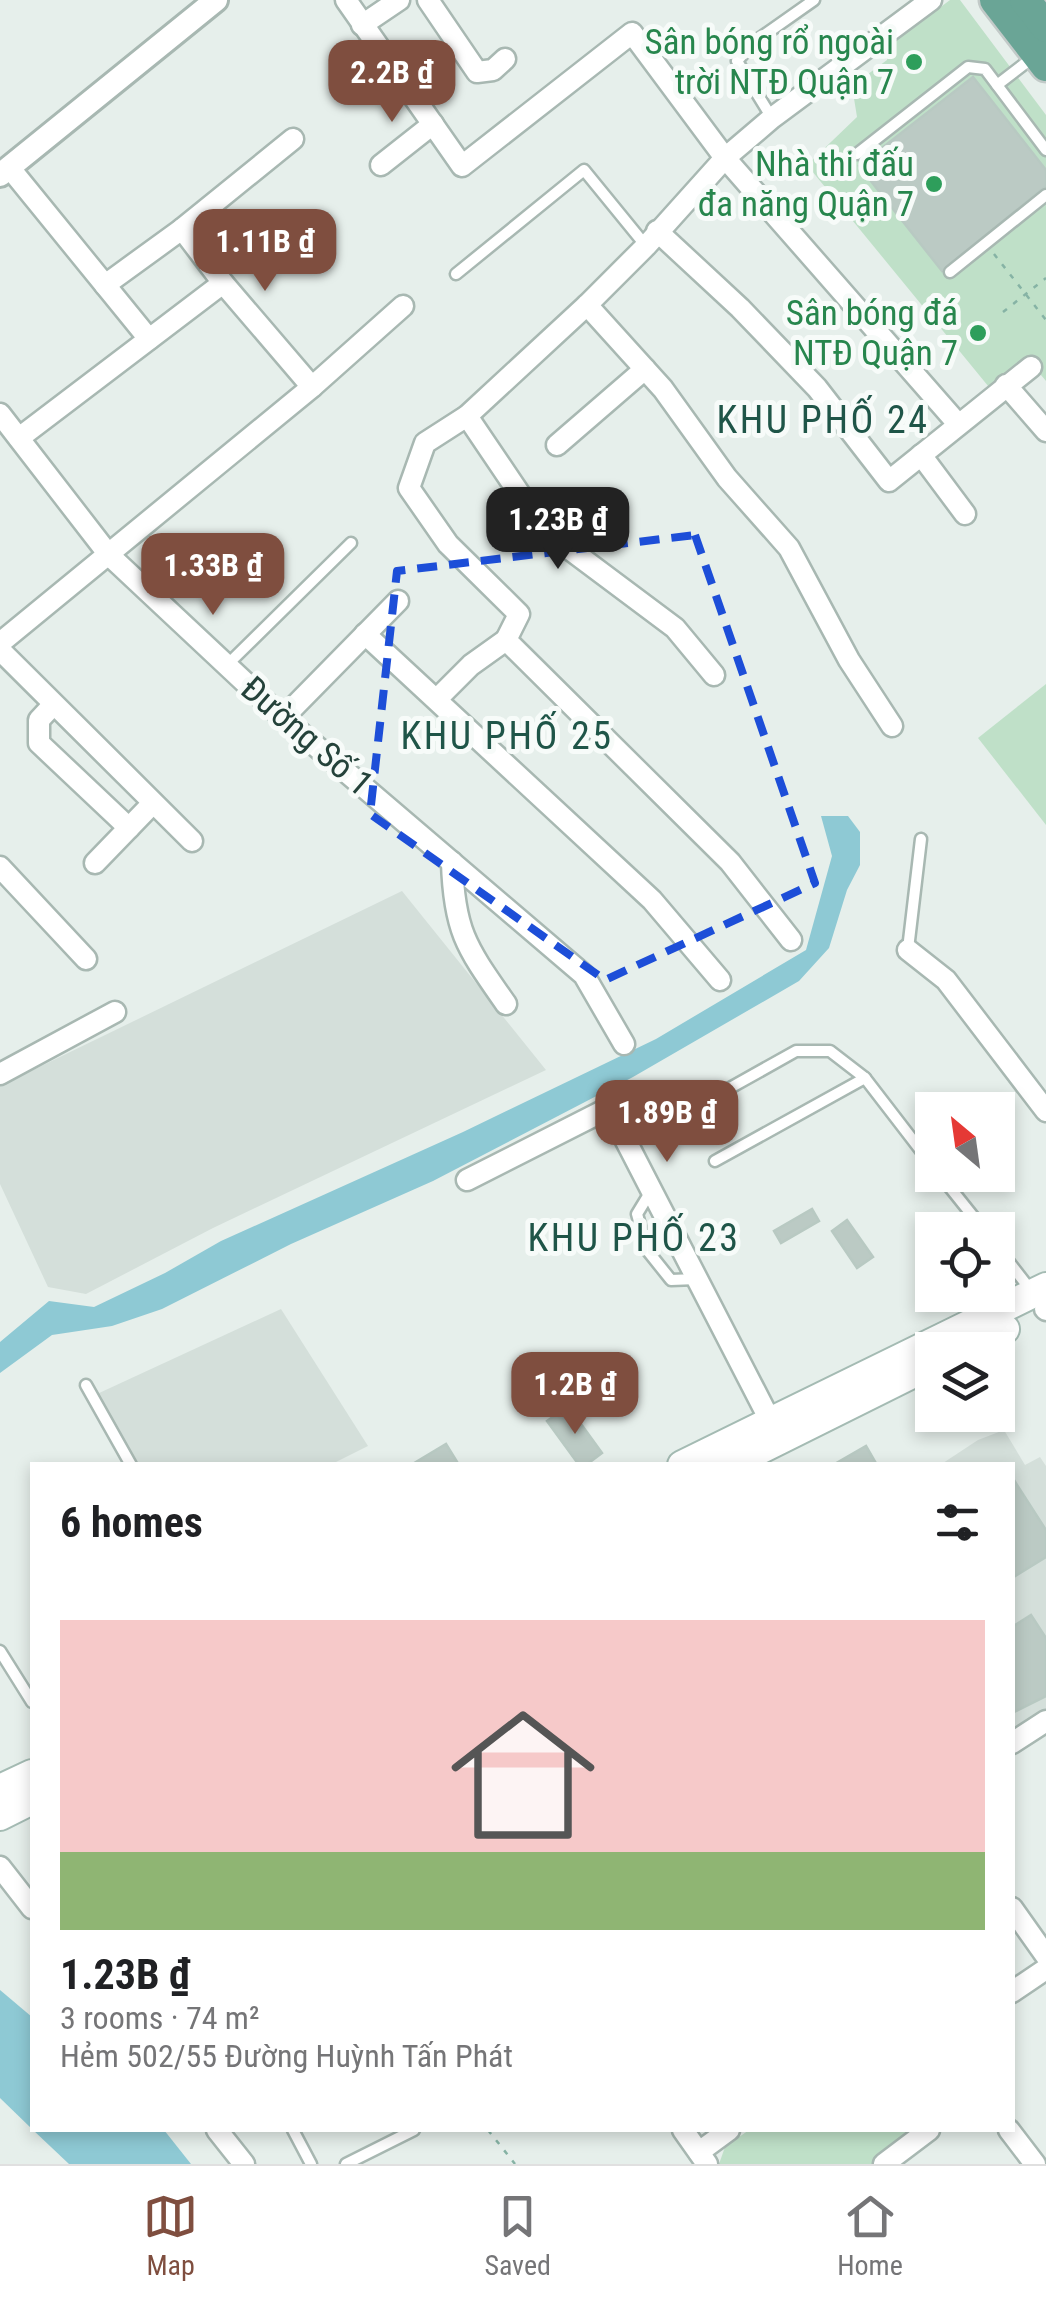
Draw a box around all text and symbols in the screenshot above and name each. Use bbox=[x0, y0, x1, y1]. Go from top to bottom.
place label: Sân bóng rổ ngoài trời NTĐ Quận 7 bbox=[645, 22, 894, 103]
pin: 2.2B ₫ bbox=[311, 40, 473, 125]
marker: Sân bóng rổ ngoài trời NTĐ Quận 7 bbox=[903, 51, 925, 73]
text: 2.2B ₫ bbox=[350, 53, 434, 91]
place label: Nhà thi đấu đa năng Quận 7 bbox=[698, 144, 914, 225]
marker: Nhà thi đấu đa năng Quận 7 bbox=[923, 173, 945, 195]
pin: 1.11B ₫ bbox=[173, 209, 357, 294]
text: 1.11B ₫ bbox=[215, 222, 315, 260]
place label: Sân bóng đá NTĐ Quận 7 bbox=[786, 293, 958, 374]
marker: Sân bóng đá NTĐ Quận 7 bbox=[967, 322, 989, 344]
district label: KHU PHỐ 24 bbox=[716, 395, 930, 442]
pin: 1.23B ₫ bbox=[466, 487, 650, 572]
text: 1.23B ₫ bbox=[508, 500, 608, 538]
pin: 1.33B ₫ bbox=[121, 533, 305, 618]
text: 1.33B ₫ bbox=[163, 546, 263, 584]
street label: Đường Số 1 bbox=[233, 668, 381, 805]
district label: KHU PHỐ 25 bbox=[400, 711, 614, 758]
pin: 1.89B ₫ bbox=[575, 1080, 759, 1165]
north arrow bbox=[915, 1092, 1015, 1192]
map controls bbox=[915, 1092, 1015, 1432]
text: 1.89B ₫ bbox=[617, 1093, 717, 1131]
button: locate bbox=[915, 1212, 1015, 1312]
district label: KHU PHỐ 23 bbox=[527, 1213, 741, 1260]
button: layers bbox=[915, 1332, 1015, 1432]
pin: 1.2B ₫ bbox=[494, 1352, 656, 1437]
text: 1.2B ₫ bbox=[533, 1365, 617, 1403]
icon: filters bbox=[930, 1495, 985, 1550]
text: 6 homes bbox=[60, 1498, 203, 1547]
icon: home bbox=[433, 1685, 613, 1865]
text: 1.23B ₫ bbox=[60, 1950, 191, 1999]
text: 3 rooms · 74 m² bbox=[60, 1999, 259, 2037]
text: Hẻm 502/55 Đường Huỳnh Tấn Phát bbox=[60, 2037, 513, 2075]
tab: Map bbox=[143, 2189, 198, 2282]
tab: Saved bbox=[484, 2189, 551, 2282]
tab: Home bbox=[837, 2189, 903, 2282]

